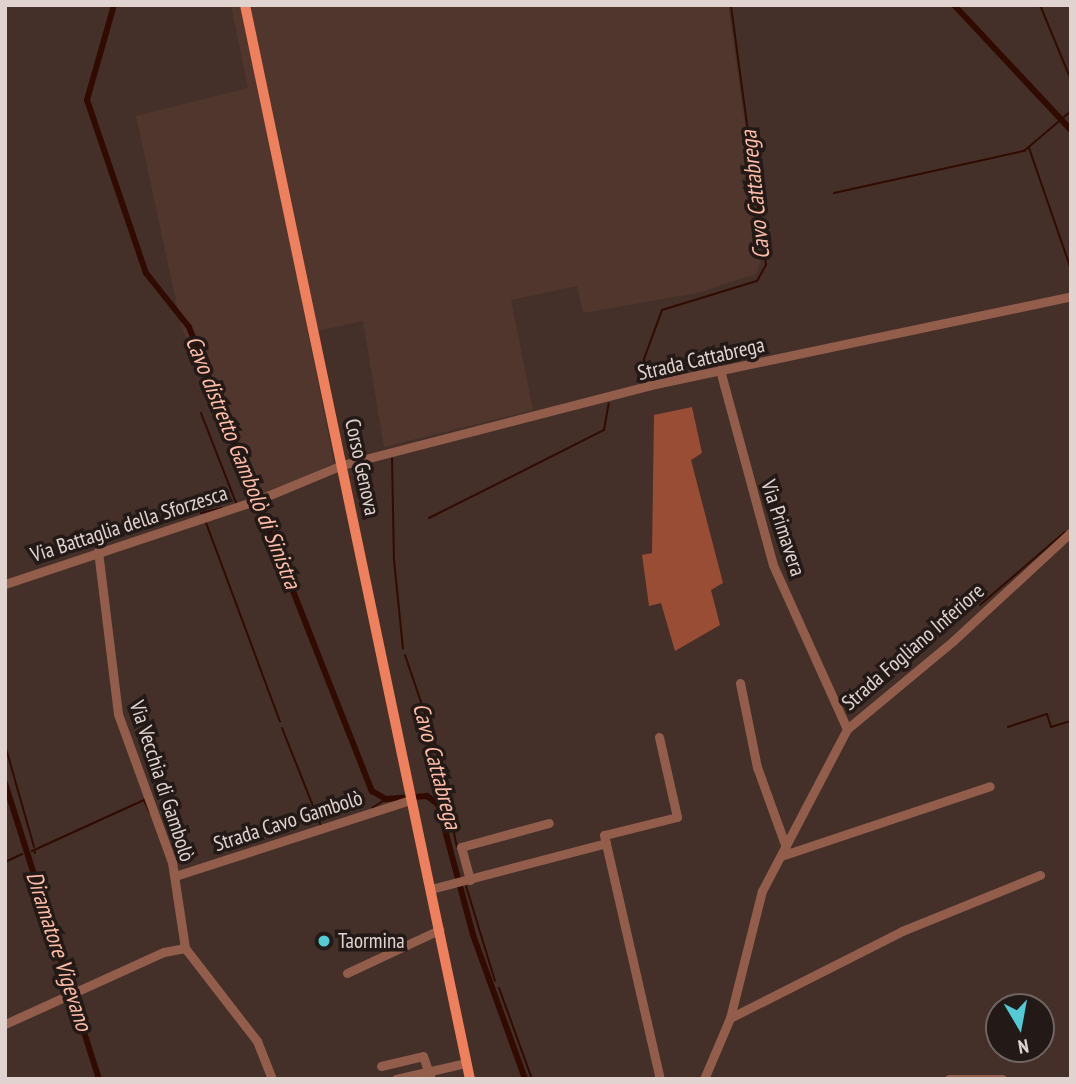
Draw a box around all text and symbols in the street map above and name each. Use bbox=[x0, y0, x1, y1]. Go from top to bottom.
water label: Cavo Cattabrega bbox=[735, 129, 775, 261]
water label: Cavo distretto Gambolò di Sinistra bbox=[180, 332, 306, 592]
street label: Strada Cattabrega bbox=[635, 332, 767, 386]
street label: Corso Genova bbox=[339, 416, 385, 518]
street label: Via Primavera bbox=[756, 477, 810, 579]
street label: Via Battaglia della Sforzesca bbox=[28, 480, 230, 568]
street label: Strada Fogliano Inferiore bbox=[837, 578, 989, 716]
street label: Via Vecchia di Gambolò bbox=[124, 697, 200, 865]
water label: Cavo Cattabrega bbox=[407, 700, 467, 832]
street label: Strada Cavo Gambolò bbox=[210, 785, 366, 857]
water label: Diramatore Vigevano bbox=[20, 868, 98, 1034]
place label: Taormina bbox=[338, 928, 405, 954]
marker: Taormina bbox=[316, 933, 332, 949]
north arrow bbox=[985, 993, 1055, 1063]
text: N bbox=[1016, 1034, 1030, 1059]

